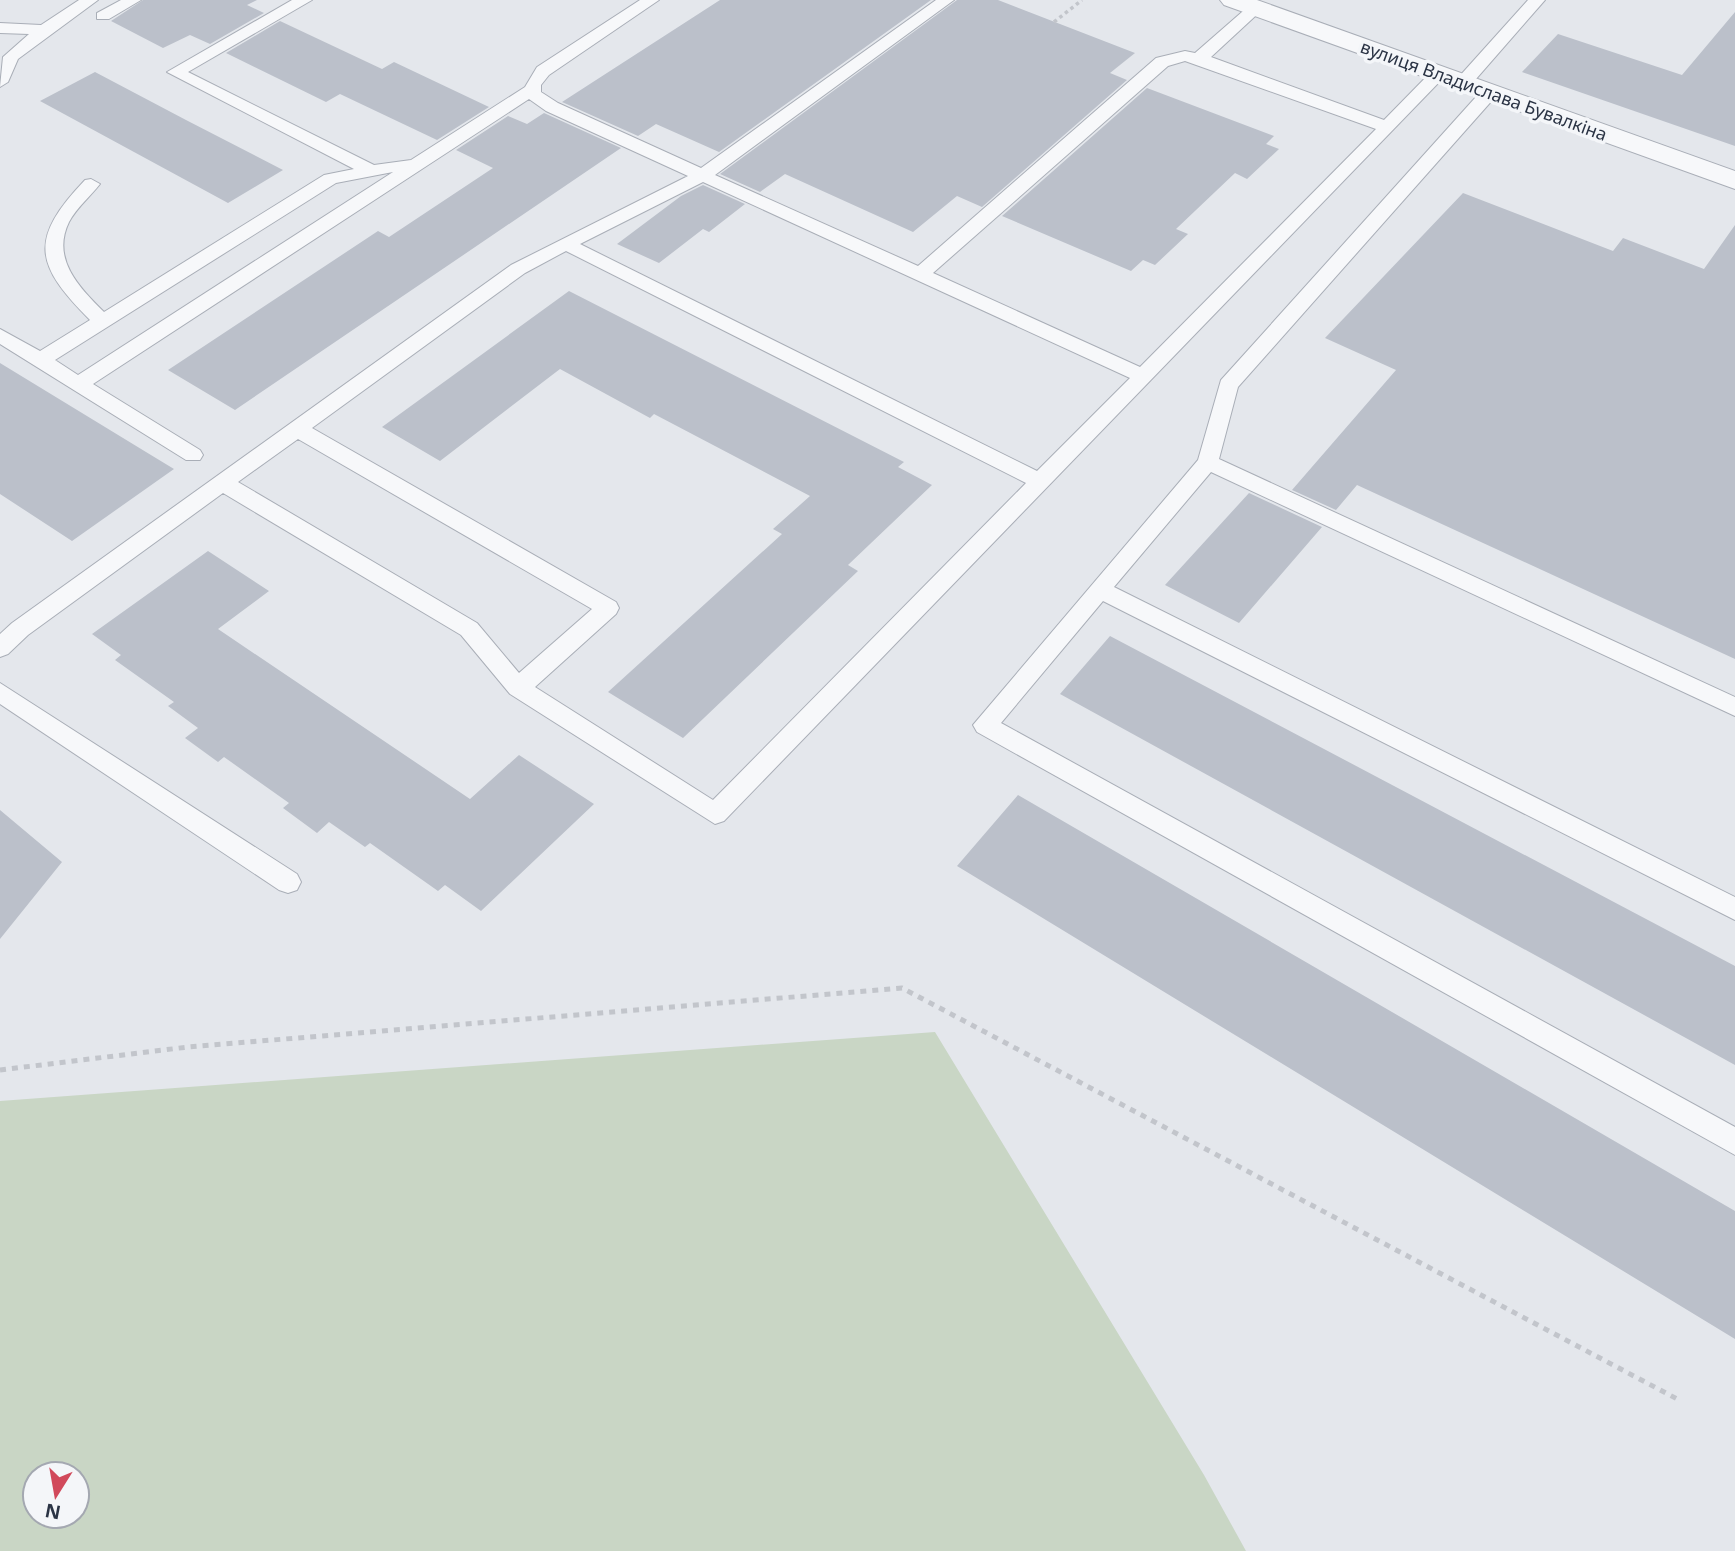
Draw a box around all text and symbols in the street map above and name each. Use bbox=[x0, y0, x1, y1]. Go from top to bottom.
street label: вулиця Владислава Бувалкіна bbox=[1357, 34, 1611, 146]
north arrow bbox=[21, 1460, 91, 1530]
text: N bbox=[43, 1497, 63, 1526]

